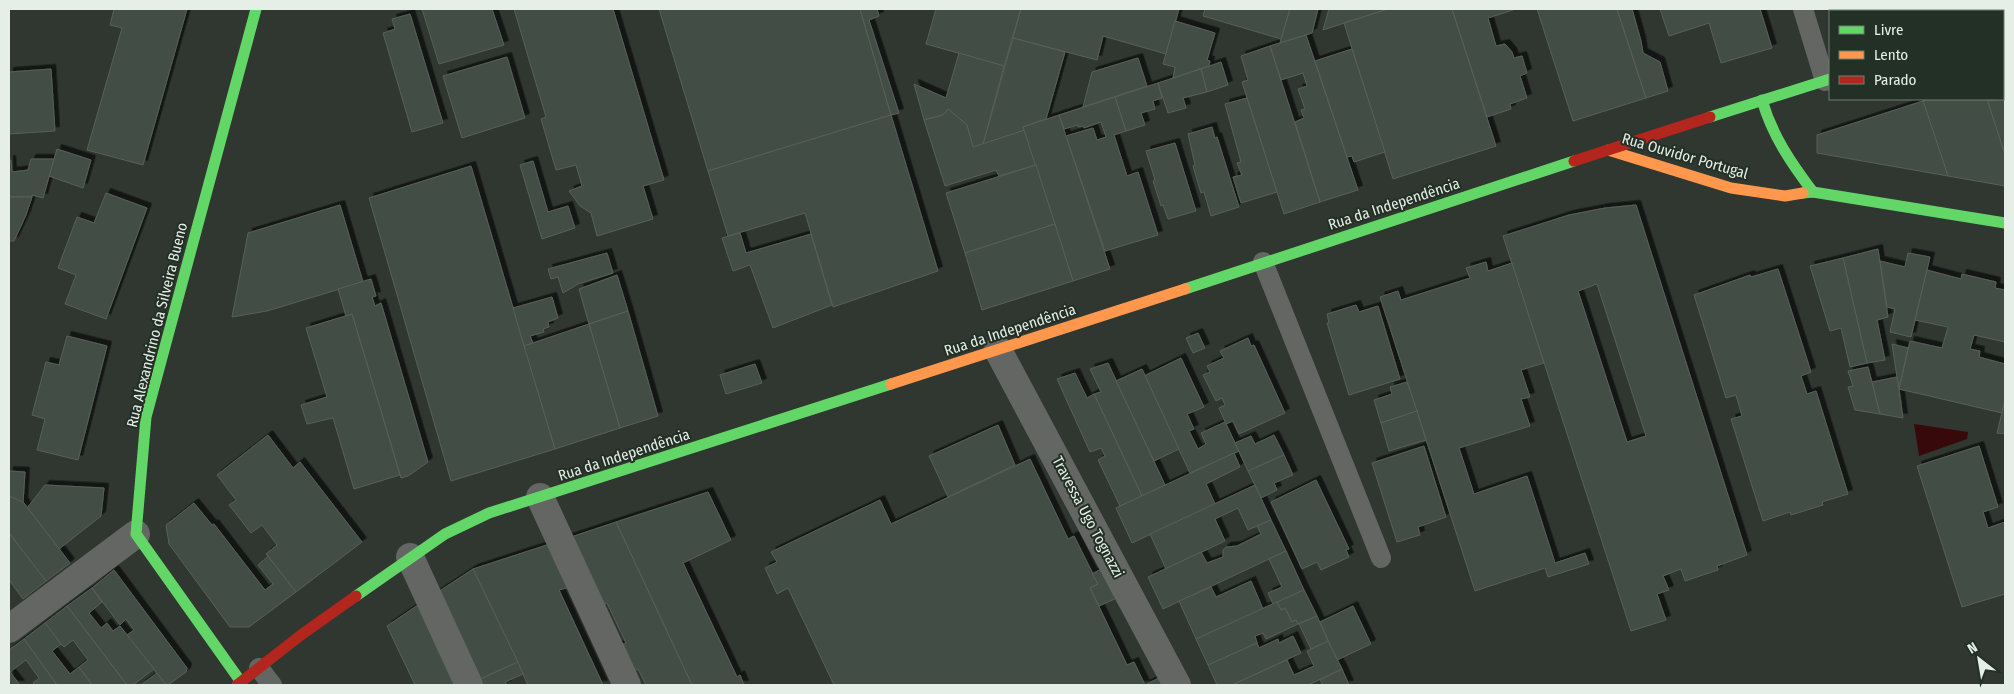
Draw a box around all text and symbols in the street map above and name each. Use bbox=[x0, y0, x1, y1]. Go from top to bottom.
legend bbox=[1829, 10, 2004, 100]
text: Livre bbox=[1874, 21, 1903, 39]
text: Lento bbox=[1874, 46, 1908, 64]
text: Parado bbox=[1874, 71, 1917, 89]
street label: Rua Ouvidor Portugal bbox=[1620, 129, 1750, 183]
street label: Rua da Independência bbox=[1326, 174, 1462, 234]
street label: Rua Alexandrino da Silveira Bueno bbox=[123, 221, 191, 429]
street label: Rua da Independência bbox=[942, 300, 1078, 360]
street label: Rua da Independência bbox=[556, 425, 692, 485]
street label: Travessa Ugo Tognazzi bbox=[1048, 453, 1128, 581]
north arrow bbox=[1954, 634, 2004, 684]
text: N bbox=[1965, 639, 1981, 658]

